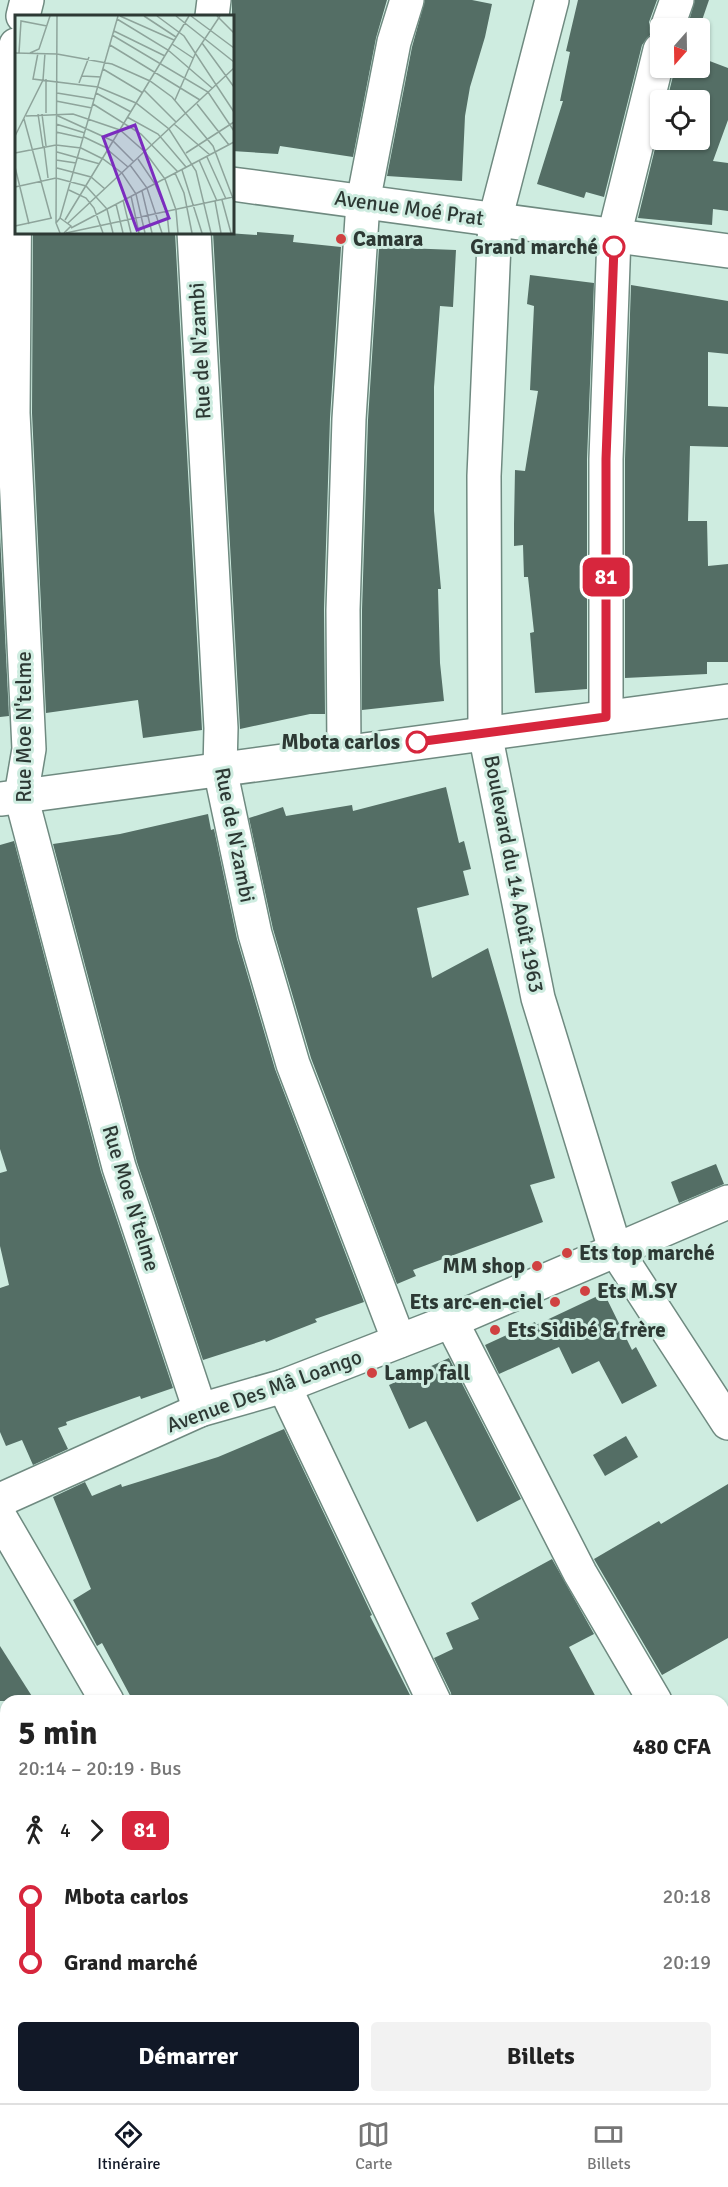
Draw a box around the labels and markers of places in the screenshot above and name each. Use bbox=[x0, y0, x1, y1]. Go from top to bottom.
place label: Camara bbox=[353, 226, 423, 252]
marker: Camara bbox=[334, 232, 348, 246]
place label: Grand marché bbox=[470, 234, 598, 260]
marker: Grand marché bbox=[603, 236, 625, 258]
place label: Mbota carlos bbox=[281, 729, 400, 755]
marker: Mbota carlos bbox=[406, 731, 428, 753]
place label: Ets top marché bbox=[579, 1240, 715, 1266]
marker: Ets top marché bbox=[560, 1246, 574, 1260]
place label: MM shop bbox=[442, 1253, 525, 1279]
marker: MM shop bbox=[530, 1259, 544, 1273]
place label: Ets M.SY bbox=[597, 1278, 678, 1304]
marker: Ets M.SY bbox=[578, 1284, 592, 1298]
place label: Ets arc-en-ciel bbox=[409, 1289, 543, 1315]
marker: Ets arc-en-ciel bbox=[548, 1295, 562, 1309]
place label: Ets Sidibé & frère bbox=[507, 1317, 666, 1343]
marker: Ets Sidibé & frère bbox=[488, 1323, 502, 1337]
place label: Lamp fall bbox=[384, 1360, 470, 1386]
marker: Lamp fall bbox=[365, 1366, 379, 1380]

